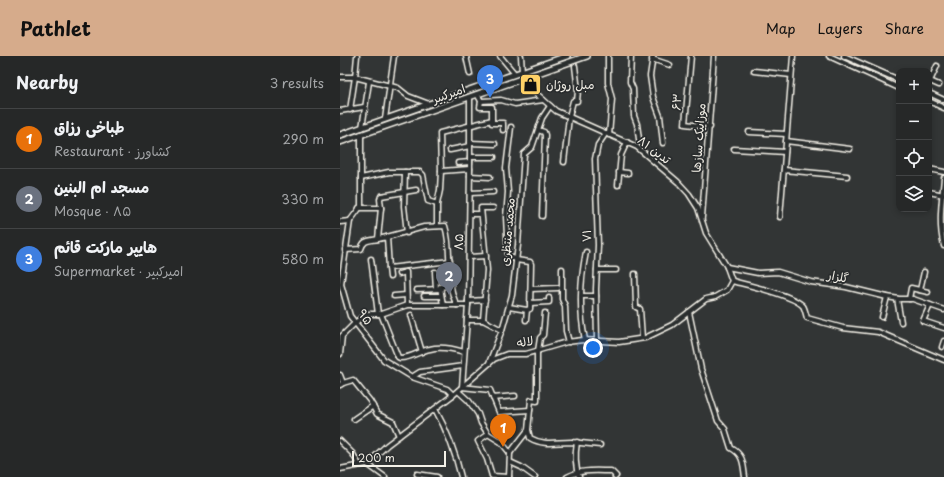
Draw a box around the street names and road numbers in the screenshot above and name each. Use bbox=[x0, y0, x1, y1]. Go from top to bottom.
street label: امیرکبیر bbox=[429, 79, 468, 108]
street label: ۶۳ bbox=[666, 93, 686, 111]
street label: موزاییک سازها bbox=[687, 103, 709, 173]
street label: تدین ۸۱ bbox=[634, 131, 675, 168]
street label: محمد منتظری bbox=[495, 197, 519, 267]
street label: ۷۱ bbox=[577, 229, 595, 243]
street label: ۸۵ bbox=[449, 233, 467, 250]
street label: گلزار bbox=[825, 265, 850, 287]
street label: ۹۵ bbox=[354, 305, 378, 328]
street label: لاله bbox=[515, 331, 534, 351]

